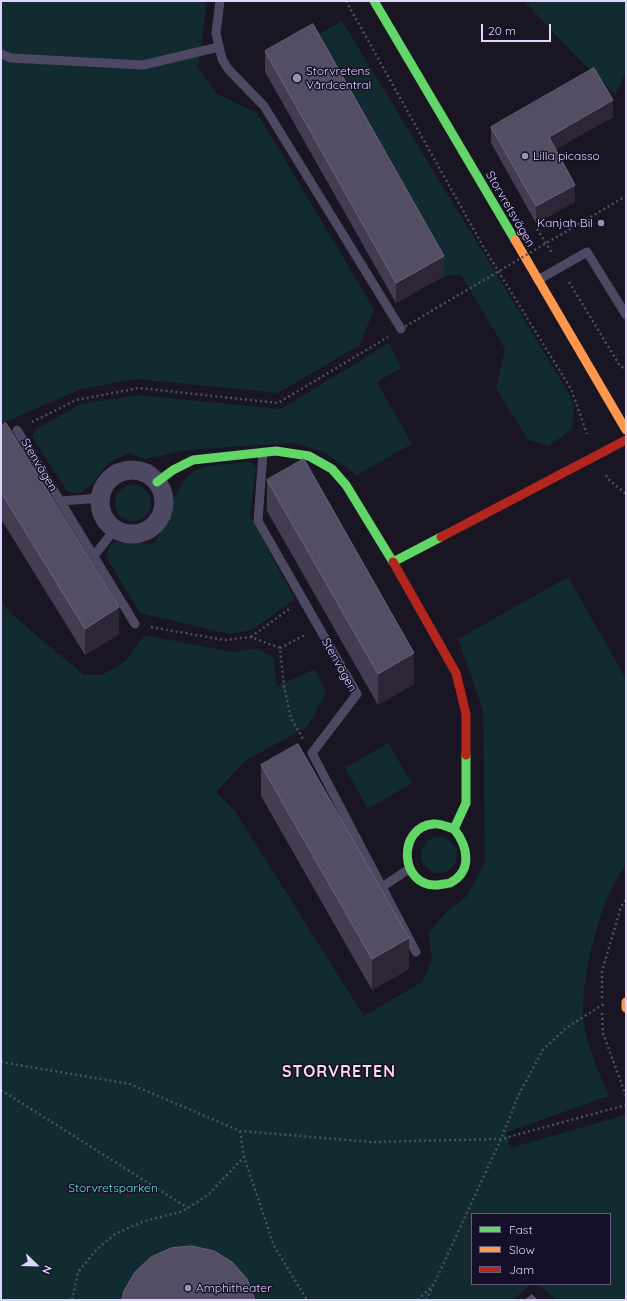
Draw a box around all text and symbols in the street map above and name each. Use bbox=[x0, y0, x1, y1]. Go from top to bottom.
scale bar bbox=[483, 16, 553, 42]
text: 20 m bbox=[488, 23, 516, 38]
place label: Storvretens Vårdcentral bbox=[306, 64, 371, 92]
marker: Storvretens Vårdcentral bbox=[291, 72, 303, 84]
place label: Lilla picasso bbox=[533, 149, 600, 163]
marker: Lilla picasso bbox=[520, 151, 530, 161]
street label: Storvretsvägen bbox=[482, 169, 538, 249]
place label: Kanjah Bil bbox=[537, 216, 593, 230]
marker: Kanjah Bil bbox=[596, 218, 606, 228]
street label: Stenvägen bbox=[18, 436, 60, 494]
street label: Stenvägen bbox=[318, 636, 360, 694]
district label: STORVRETEN bbox=[282, 1062, 396, 1082]
park label: Storvretsparken bbox=[68, 1181, 158, 1195]
legend bbox=[471, 1213, 611, 1285]
text: Fast bbox=[509, 1222, 533, 1237]
text: Slow bbox=[509, 1242, 535, 1257]
north arrow bbox=[16, 1245, 56, 1285]
text: Jam bbox=[509, 1262, 534, 1277]
text: N bbox=[39, 1263, 55, 1276]
place label: Amphitheater bbox=[196, 1281, 272, 1295]
marker: Amphitheater bbox=[183, 1283, 193, 1293]

